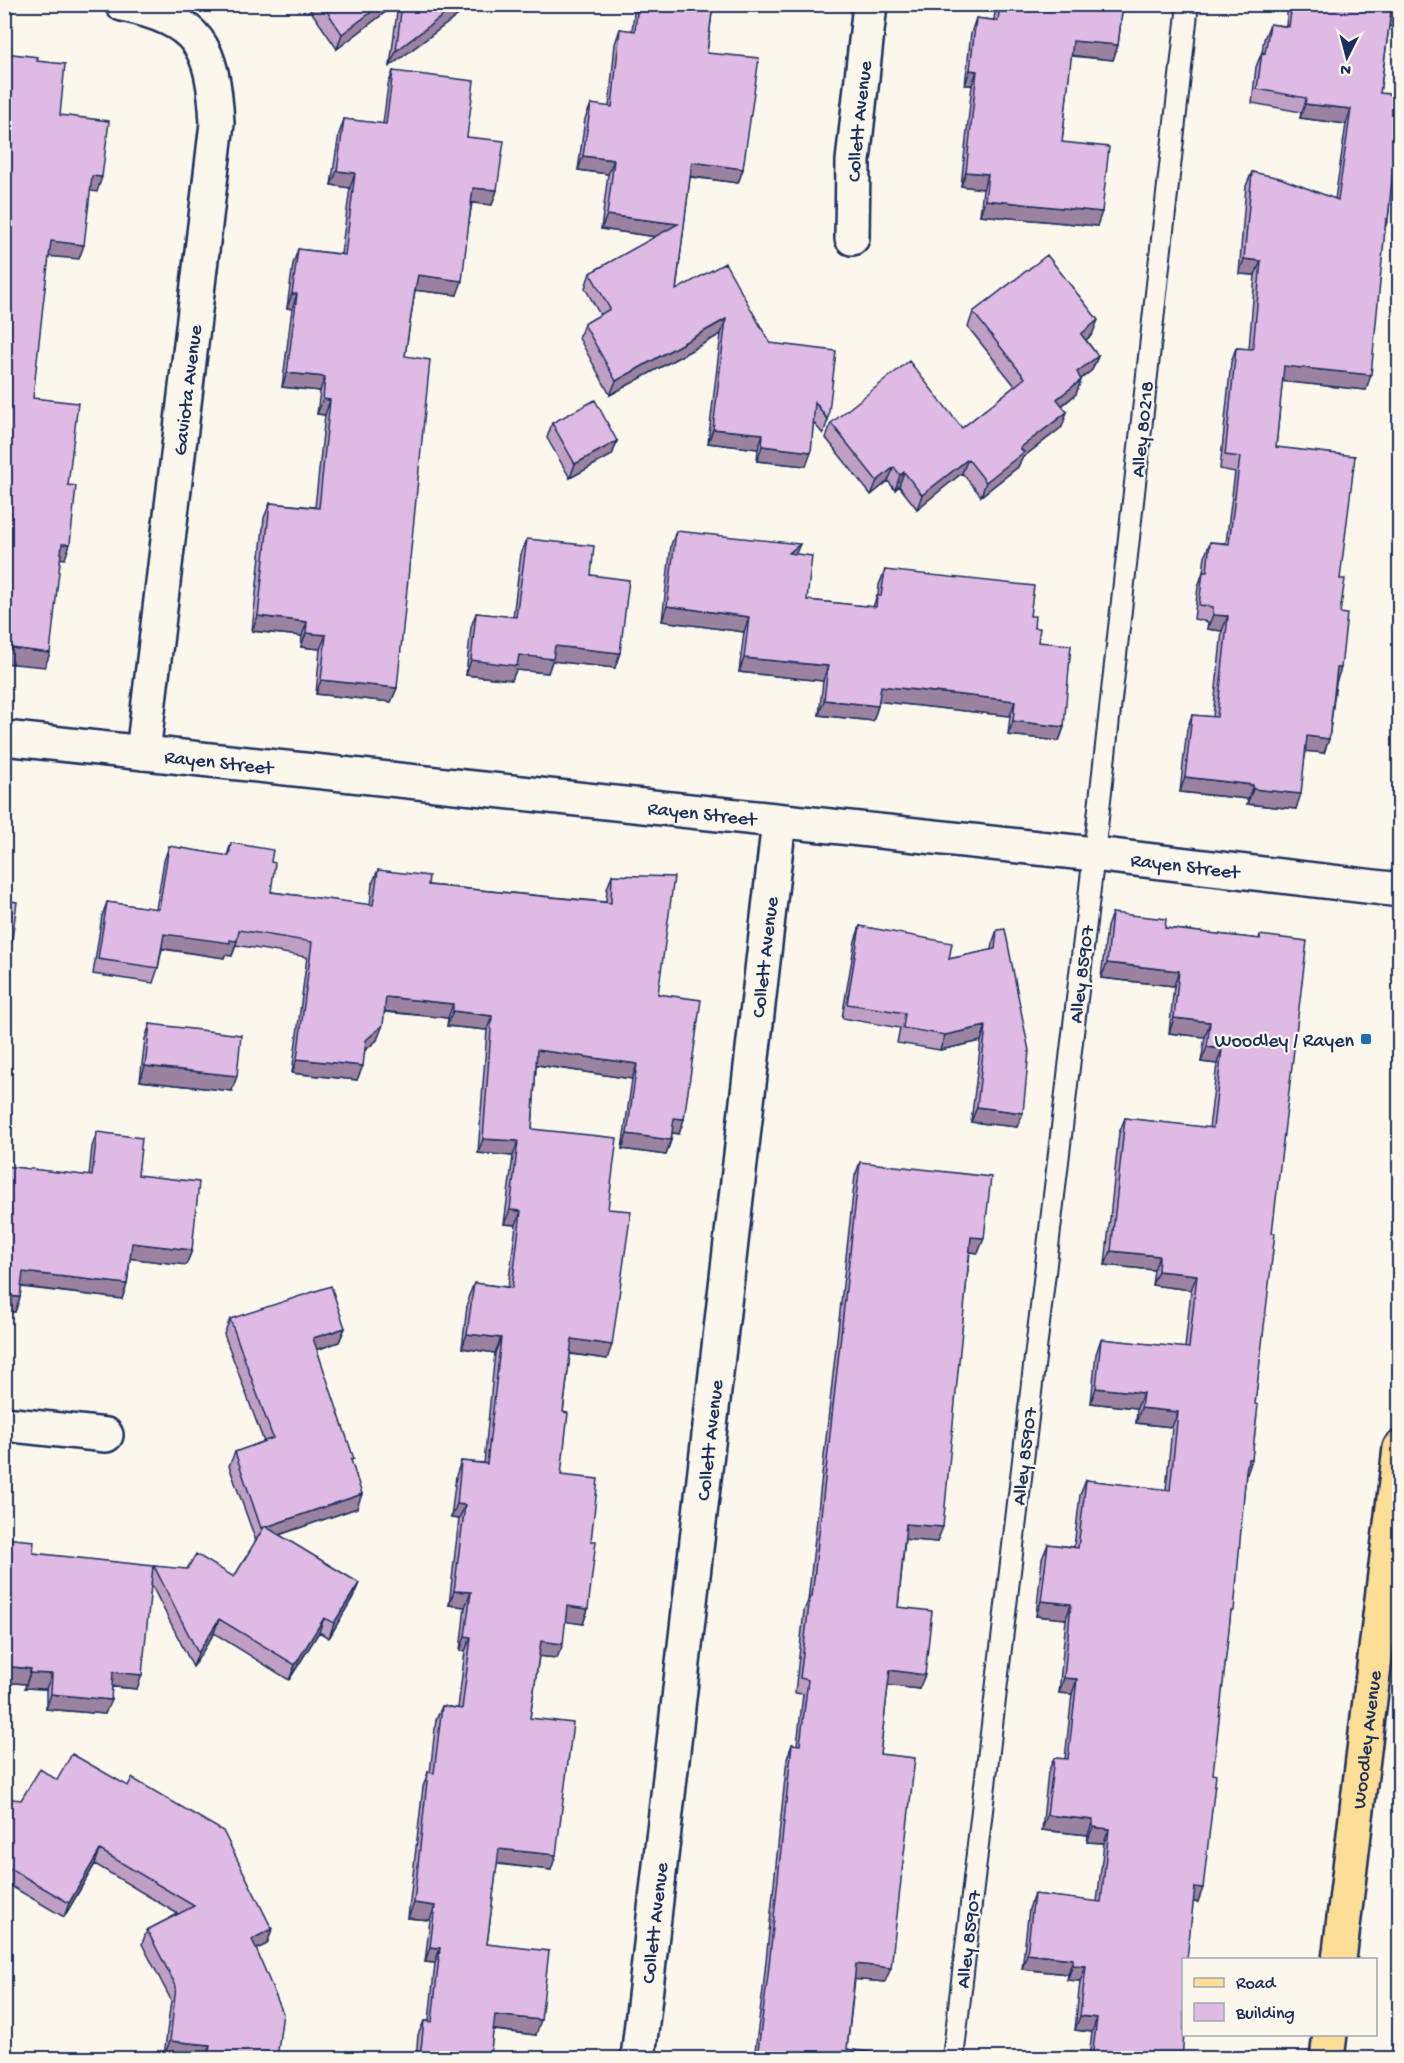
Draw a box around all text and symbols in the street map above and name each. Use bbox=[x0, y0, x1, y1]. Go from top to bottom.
north arrow bbox=[1317, 27, 1377, 87]
text: N bbox=[1339, 58, 1352, 78]
street label: Collett Avenue bbox=[845, 59, 879, 182]
street label: Gaviota Avenue bbox=[170, 323, 209, 457]
street label: Alley 80218 bbox=[1128, 380, 1161, 479]
street label: Rayen Street bbox=[163, 747, 276, 782]
street label: Rayen Street bbox=[646, 799, 759, 833]
street label: Rayen Street bbox=[1129, 850, 1242, 886]
street label: Collett Avenue bbox=[749, 895, 785, 1019]
street label: Alley 85907 bbox=[1066, 923, 1101, 1025]
place label: Woodley / Rayen bbox=[1214, 1031, 1354, 1054]
marker: Woodley / Rayen bbox=[1359, 1032, 1373, 1046]
street label: Collett Avenue bbox=[694, 1378, 730, 1502]
street label: Alley 85907 bbox=[1009, 1405, 1044, 1507]
street label: Woodley Avenue bbox=[1349, 1669, 1388, 1810]
street label: Collett Avenue bbox=[639, 1861, 675, 1985]
street label: Alley 85907 bbox=[953, 1888, 988, 1990]
legend bbox=[1182, 1958, 1377, 2036]
text: Road bbox=[1236, 1974, 1277, 1995]
text: Building bbox=[1235, 2004, 1295, 2025]

